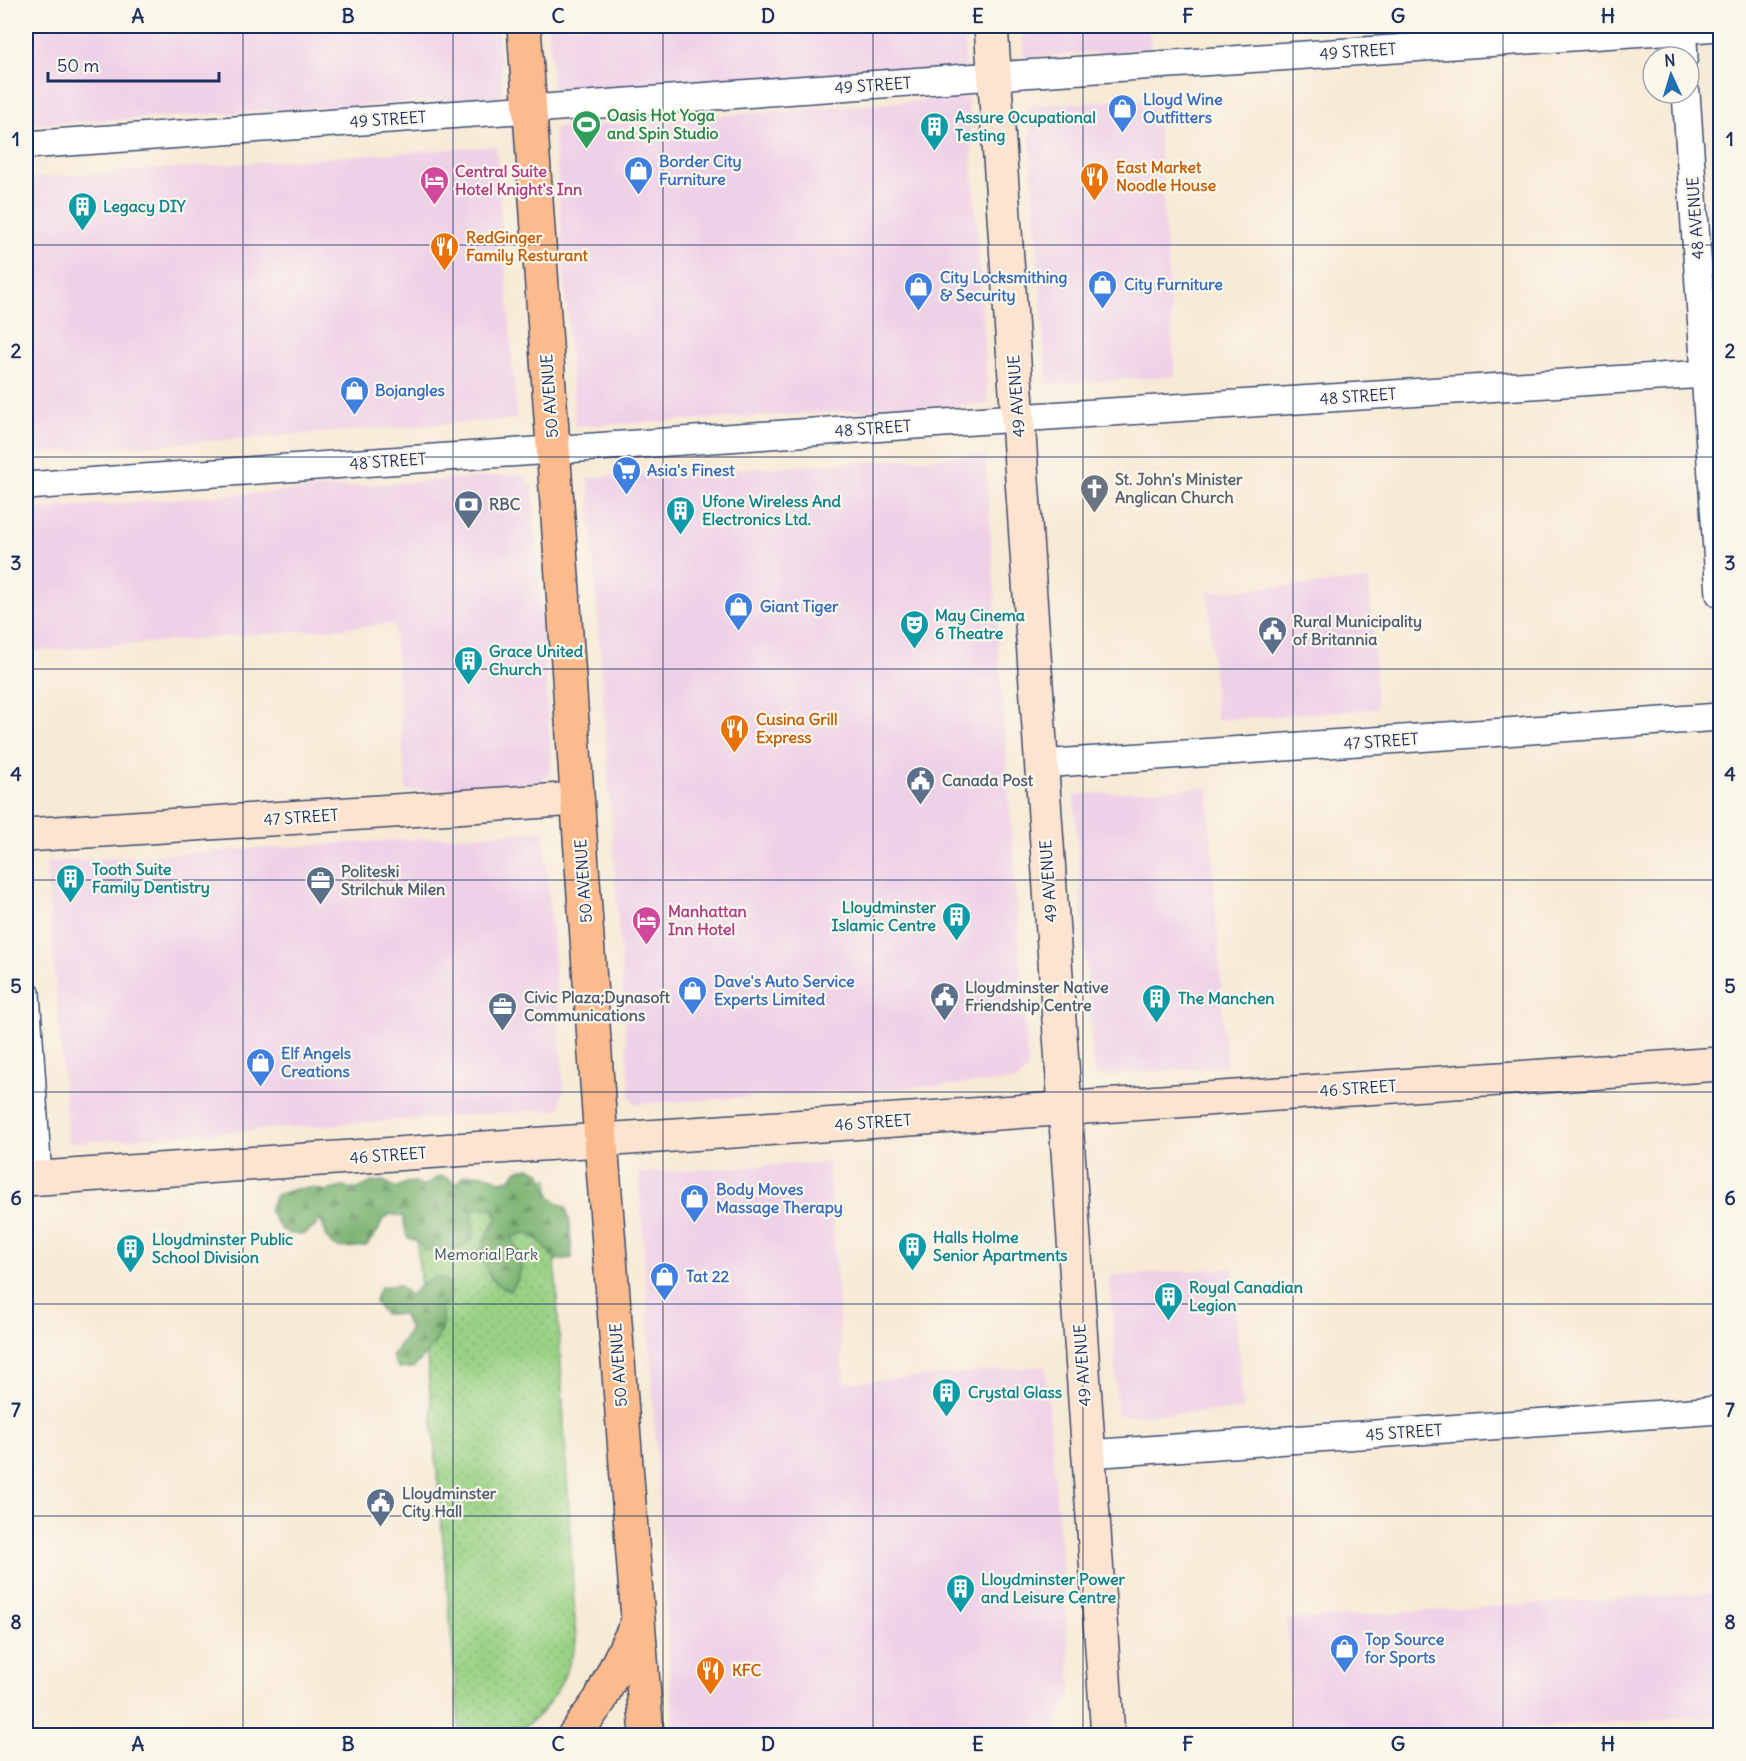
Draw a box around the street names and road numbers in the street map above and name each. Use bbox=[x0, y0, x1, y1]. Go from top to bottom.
street label: 49 STREET bbox=[1319, 38, 1397, 64]
street label: 49 STREET bbox=[834, 72, 912, 98]
street label: 49 STREET bbox=[349, 106, 427, 132]
street label: 48 AVENUE bbox=[1682, 176, 1708, 260]
street label: 50 AVENUE bbox=[536, 353, 562, 439]
street label: 49 AVENUE bbox=[1003, 354, 1029, 438]
street label: 48 STREET bbox=[1319, 383, 1397, 409]
street label: 48 STREET bbox=[834, 415, 912, 441]
street label: 48 STREET bbox=[349, 448, 427, 474]
street label: 47 STREET bbox=[1343, 728, 1419, 754]
street label: 47 STREET bbox=[263, 804, 339, 830]
street label: 50 AVENUE bbox=[570, 838, 596, 924]
street label: 49 AVENUE bbox=[1035, 839, 1061, 923]
street label: 46 STREET bbox=[1319, 1075, 1397, 1101]
street label: 46 STREET bbox=[834, 1109, 912, 1135]
street label: 46 STREET bbox=[349, 1142, 427, 1168]
street label: 50 AVENUE bbox=[605, 1322, 631, 1408]
street label: 49 AVENUE bbox=[1069, 1323, 1095, 1407]
street label: 45 STREET bbox=[1365, 1419, 1443, 1445]

